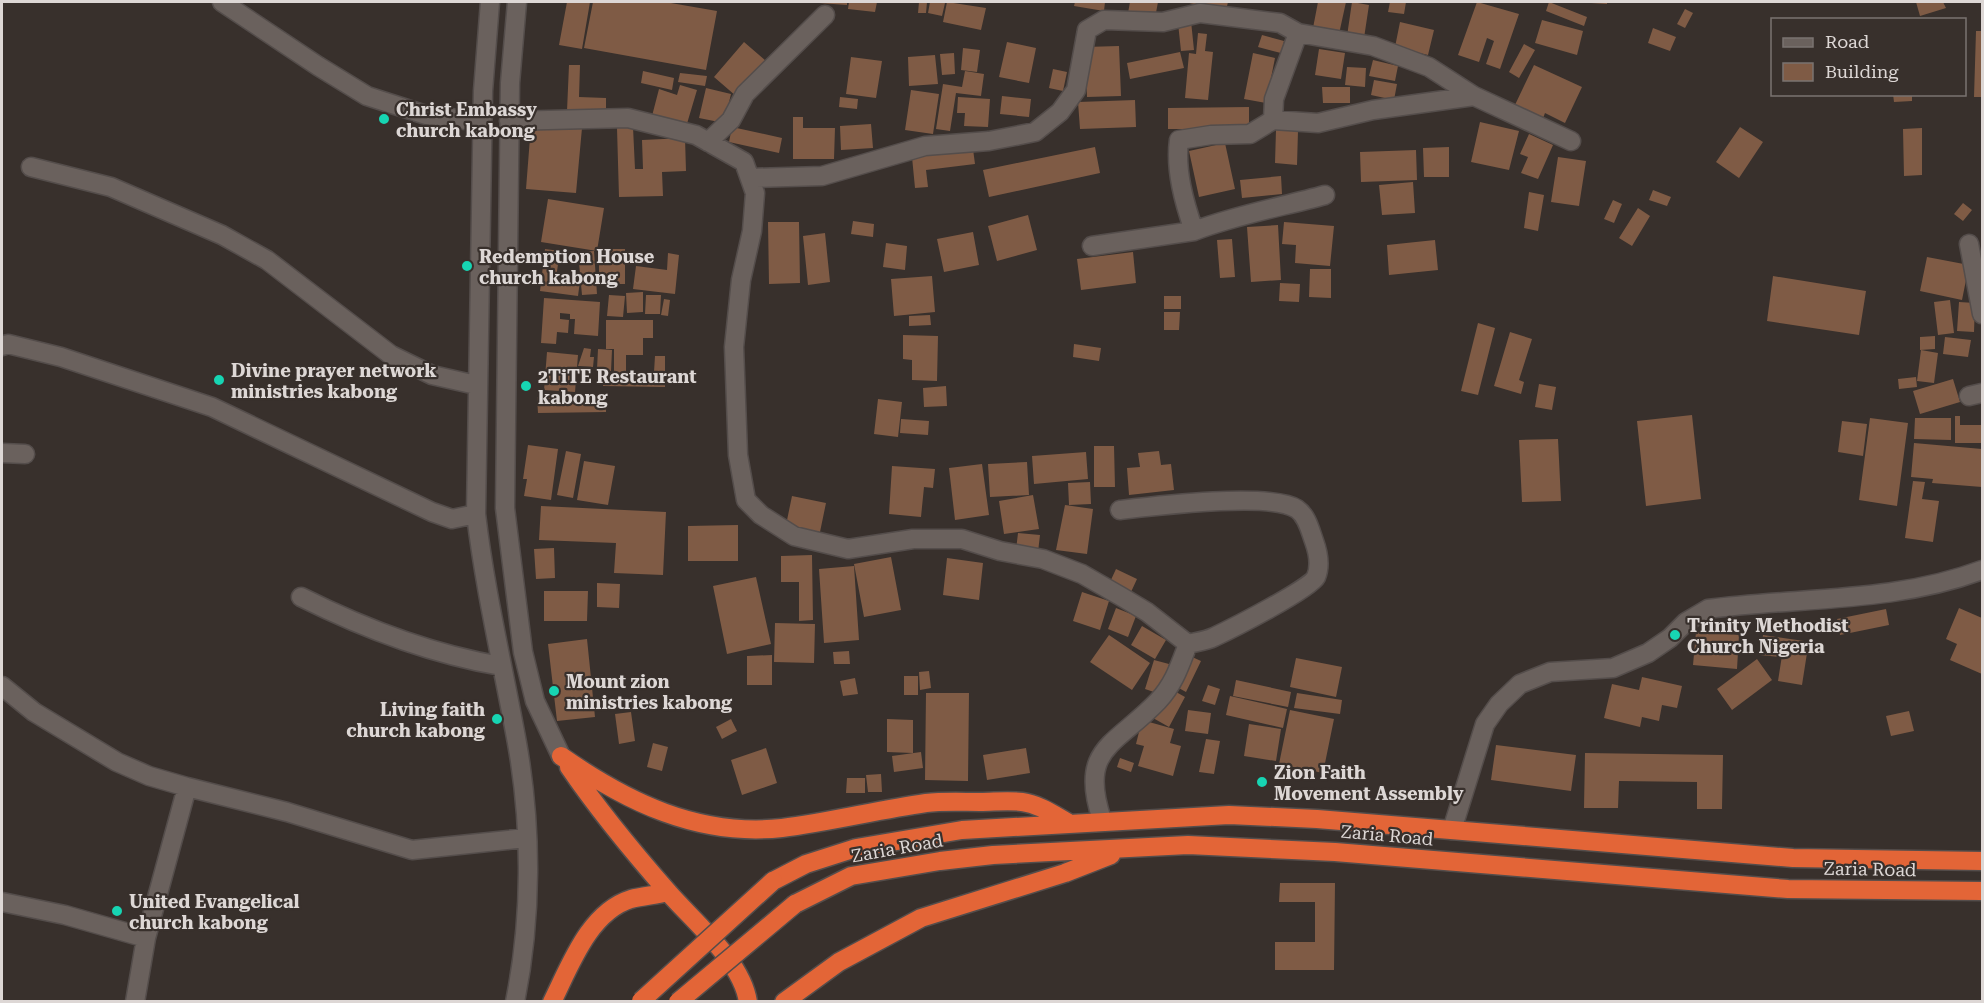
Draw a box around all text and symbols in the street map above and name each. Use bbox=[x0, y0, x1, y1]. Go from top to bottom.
legend bbox=[1771, 18, 1966, 96]
text: Road bbox=[1825, 31, 1870, 52]
text: Building bbox=[1825, 61, 1899, 82]
place label: Christ Embassy church kabong bbox=[396, 99, 537, 141]
marker: Christ Embassy church kabong bbox=[377, 112, 391, 126]
place label: Redemption House church kabong bbox=[479, 246, 655, 288]
marker: Redemption House church kabong bbox=[460, 259, 474, 273]
place label: Divine prayer network ministries kabong bbox=[231, 360, 437, 402]
place label: 2TiTE Restaurant kabong bbox=[538, 366, 697, 408]
marker: Divine prayer network ministries kabong bbox=[212, 373, 226, 387]
marker: 2TiTE Restaurant kabong bbox=[519, 379, 533, 393]
place label: Trinity Methodist Church Nigeria bbox=[1687, 615, 1849, 657]
marker: Trinity Methodist Church Nigeria bbox=[1668, 628, 1682, 642]
place label: Mount zion ministries kabong bbox=[566, 671, 733, 713]
marker: Mount zion ministries kabong bbox=[547, 684, 561, 698]
place label: Living faith church kabong bbox=[346, 699, 486, 741]
marker: Living faith church kabong bbox=[490, 712, 504, 726]
place label: Zion Faith Movement Assembly bbox=[1274, 762, 1464, 804]
marker: Zion Faith Movement Assembly bbox=[1255, 775, 1269, 789]
street label: Zaria Road bbox=[1340, 820, 1435, 850]
street label: Zaria Road bbox=[849, 830, 945, 866]
street label: Zaria Road bbox=[1823, 858, 1917, 880]
place label: United Evangelical church kabong bbox=[129, 891, 300, 933]
marker: United Evangelical church kabong bbox=[110, 904, 124, 918]

